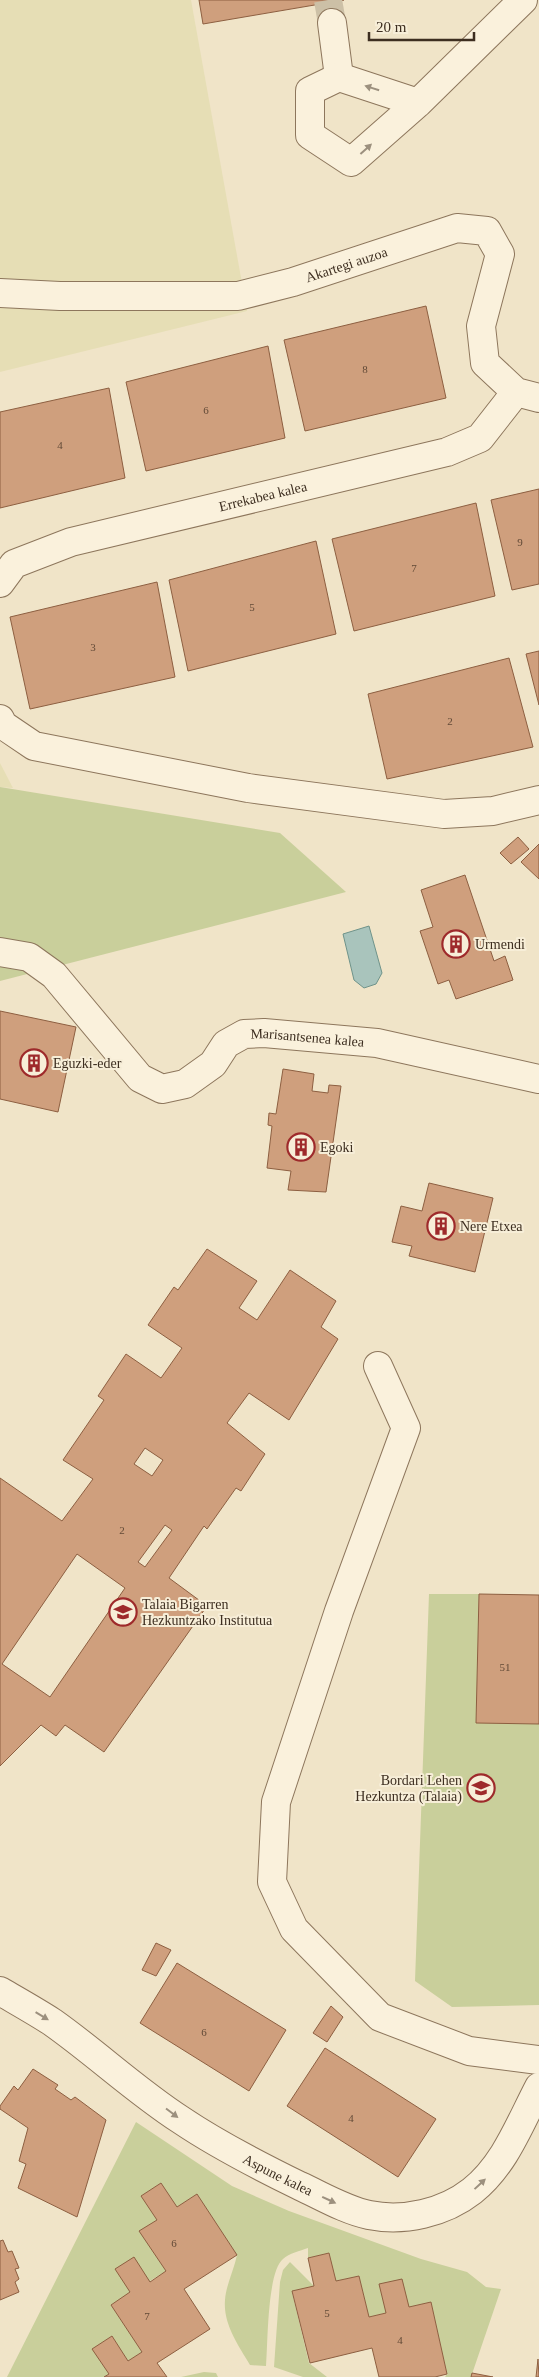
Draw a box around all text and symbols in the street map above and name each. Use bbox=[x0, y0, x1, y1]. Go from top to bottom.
scale bar bbox=[369, 10, 474, 42]
text: 20 m bbox=[376, 19, 407, 35]
one-way arrow bbox=[364, 83, 379, 91]
one-way arrow bbox=[359, 143, 371, 155]
street label: Akartegi auzoa bbox=[304, 244, 390, 285]
house number: 8 bbox=[362, 363, 368, 375]
house number: 6 bbox=[203, 404, 209, 416]
house number: 4 bbox=[57, 439, 63, 451]
street label: Errekabea kalea bbox=[217, 478, 309, 514]
house number: 9 bbox=[517, 536, 523, 548]
house number: 7 bbox=[411, 562, 417, 574]
house number: 5 bbox=[249, 601, 255, 613]
house number: 3 bbox=[90, 641, 96, 653]
house number: 2 bbox=[447, 715, 453, 727]
building icon: Urmendi bbox=[441, 929, 471, 959]
place label: Urmendi bbox=[475, 937, 525, 952]
street label: Marisantsenea kalea bbox=[250, 1025, 366, 1049]
building icon: Eguzki-eder bbox=[19, 1048, 49, 1078]
place label: Eguzki-eder bbox=[53, 1056, 122, 1071]
building icon: Egoki bbox=[286, 1132, 316, 1162]
place label: Egoki bbox=[320, 1140, 354, 1155]
building icon: Nere Etxea bbox=[426, 1211, 456, 1241]
place label: Nere Etxea bbox=[460, 1219, 523, 1234]
house number: 2 bbox=[119, 1524, 125, 1536]
school or university icon: Talaia Bigarren Hezkuntzako Institutua bbox=[108, 1597, 138, 1627]
place label: Talaia Bigarren Hezkuntzako Institutua bbox=[142, 1597, 273, 1628]
house number: 51 bbox=[500, 1661, 511, 1673]
place label: Bordari Lehen Hezkuntza (Talaia) bbox=[355, 1773, 462, 1805]
school or university icon: Bordari Lehen Hezkuntza (Talaia) bbox=[466, 1773, 496, 1803]
one-way arrow bbox=[35, 2011, 48, 2020]
house number: 6 bbox=[201, 2026, 207, 2038]
one-way arrow bbox=[165, 2108, 178, 2119]
house number: 4 bbox=[348, 2112, 354, 2124]
street label: Aspune kalea bbox=[241, 2151, 316, 2199]
one-way arrow bbox=[474, 2178, 486, 2190]
one-way arrow bbox=[322, 2196, 336, 2204]
house number: 6 bbox=[171, 2237, 177, 2249]
house number: 5 bbox=[324, 2307, 330, 2319]
house number: 7 bbox=[144, 2310, 150, 2322]
house number: 4 bbox=[397, 2334, 403, 2346]

